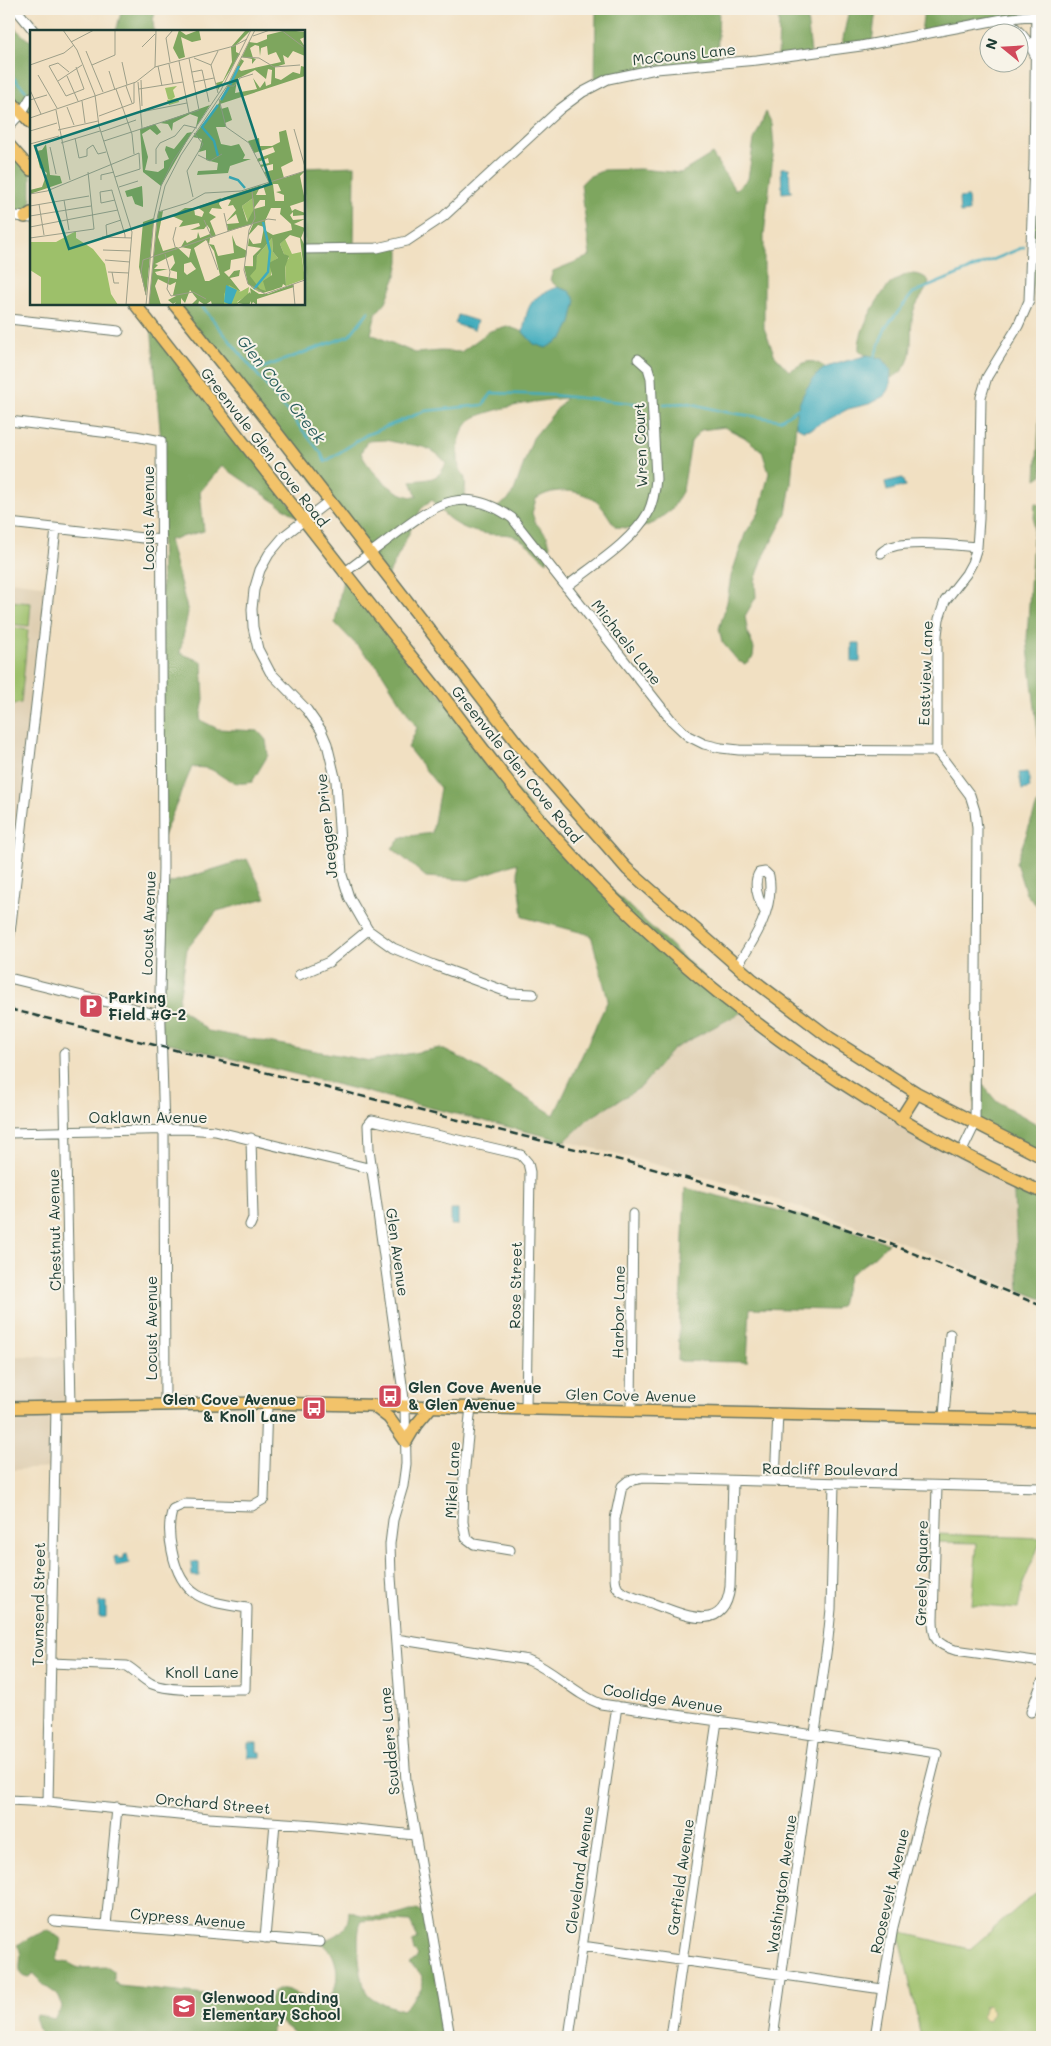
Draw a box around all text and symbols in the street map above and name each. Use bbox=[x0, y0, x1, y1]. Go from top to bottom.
north arrow bbox=[978, 22, 1028, 72]
inset map bbox=[30, 30, 305, 305]
text: N bbox=[980, 36, 1002, 52]
street label: McCouns Lane bbox=[631, 39, 737, 69]
water label: Glen Cove Creek bbox=[233, 331, 331, 448]
street label: Greenvale Glen Cove Road bbox=[197, 363, 333, 531]
street label: Wren Court bbox=[629, 402, 651, 488]
street label: Locust Avenue bbox=[138, 466, 158, 570]
street label: Michaels Lane bbox=[587, 595, 667, 689]
street label: Eastview Lane bbox=[913, 620, 937, 726]
street label: Greenvale Glen Cove Road bbox=[447, 681, 587, 847]
street label: Jaegger Drive bbox=[311, 772, 341, 880]
street label: Locust Avenue bbox=[136, 870, 160, 976]
place label: Parking Field #G-2 bbox=[108, 987, 186, 1024]
parking icon: Parking Field #G-2 bbox=[78, 993, 104, 1019]
street label: Oaklawn Avenue bbox=[89, 1107, 207, 1127]
street label: Chestnut Avenue bbox=[43, 1169, 65, 1291]
street label: Glen Avenue bbox=[382, 1206, 414, 1298]
street label: Rose Street bbox=[504, 1241, 526, 1329]
street label: Harbor Lane bbox=[607, 1265, 629, 1359]
street label: Locust Avenue bbox=[141, 1276, 161, 1380]
place label: Glen Cove Avenue & Glen Avenue bbox=[408, 1377, 541, 1414]
bus stop icon: Glen Cove Avenue & Glen Avenue bbox=[377, 1383, 403, 1409]
street label: Glen Cove Avenue bbox=[565, 1384, 697, 1406]
place label: Glen Cove Avenue & Knoll Lane bbox=[163, 1389, 296, 1426]
bus stop icon: Glen Cove Avenue & Knoll Lane bbox=[301, 1395, 327, 1421]
street label: Mikel Lane bbox=[440, 1441, 464, 1519]
street label: Radcliff Boulevard bbox=[762, 1458, 898, 1480]
street label: Greely Square bbox=[910, 1520, 932, 1626]
street label: Townsend Street bbox=[27, 1542, 49, 1666]
street label: Knoll Lane bbox=[165, 1662, 239, 1682]
street label: Coolidge Avenue bbox=[602, 1679, 724, 1717]
street label: Scudders Lane bbox=[374, 1686, 404, 1796]
street label: Orchard Street bbox=[155, 1788, 271, 1818]
street label: Cleveland Avenue bbox=[560, 1805, 598, 1935]
street label: Washington Avenue bbox=[761, 1813, 801, 1955]
street label: Garfield Avenue bbox=[662, 1817, 698, 1937]
street label: Roosevelt Avenue bbox=[865, 1826, 913, 1956]
street label: Cypress Avenue bbox=[129, 1903, 247, 1933]
place label: Glenwood Landing Elementary School bbox=[202, 1987, 341, 2024]
school or university icon: Glenwood Landing Elementary School bbox=[171, 1993, 197, 2019]

